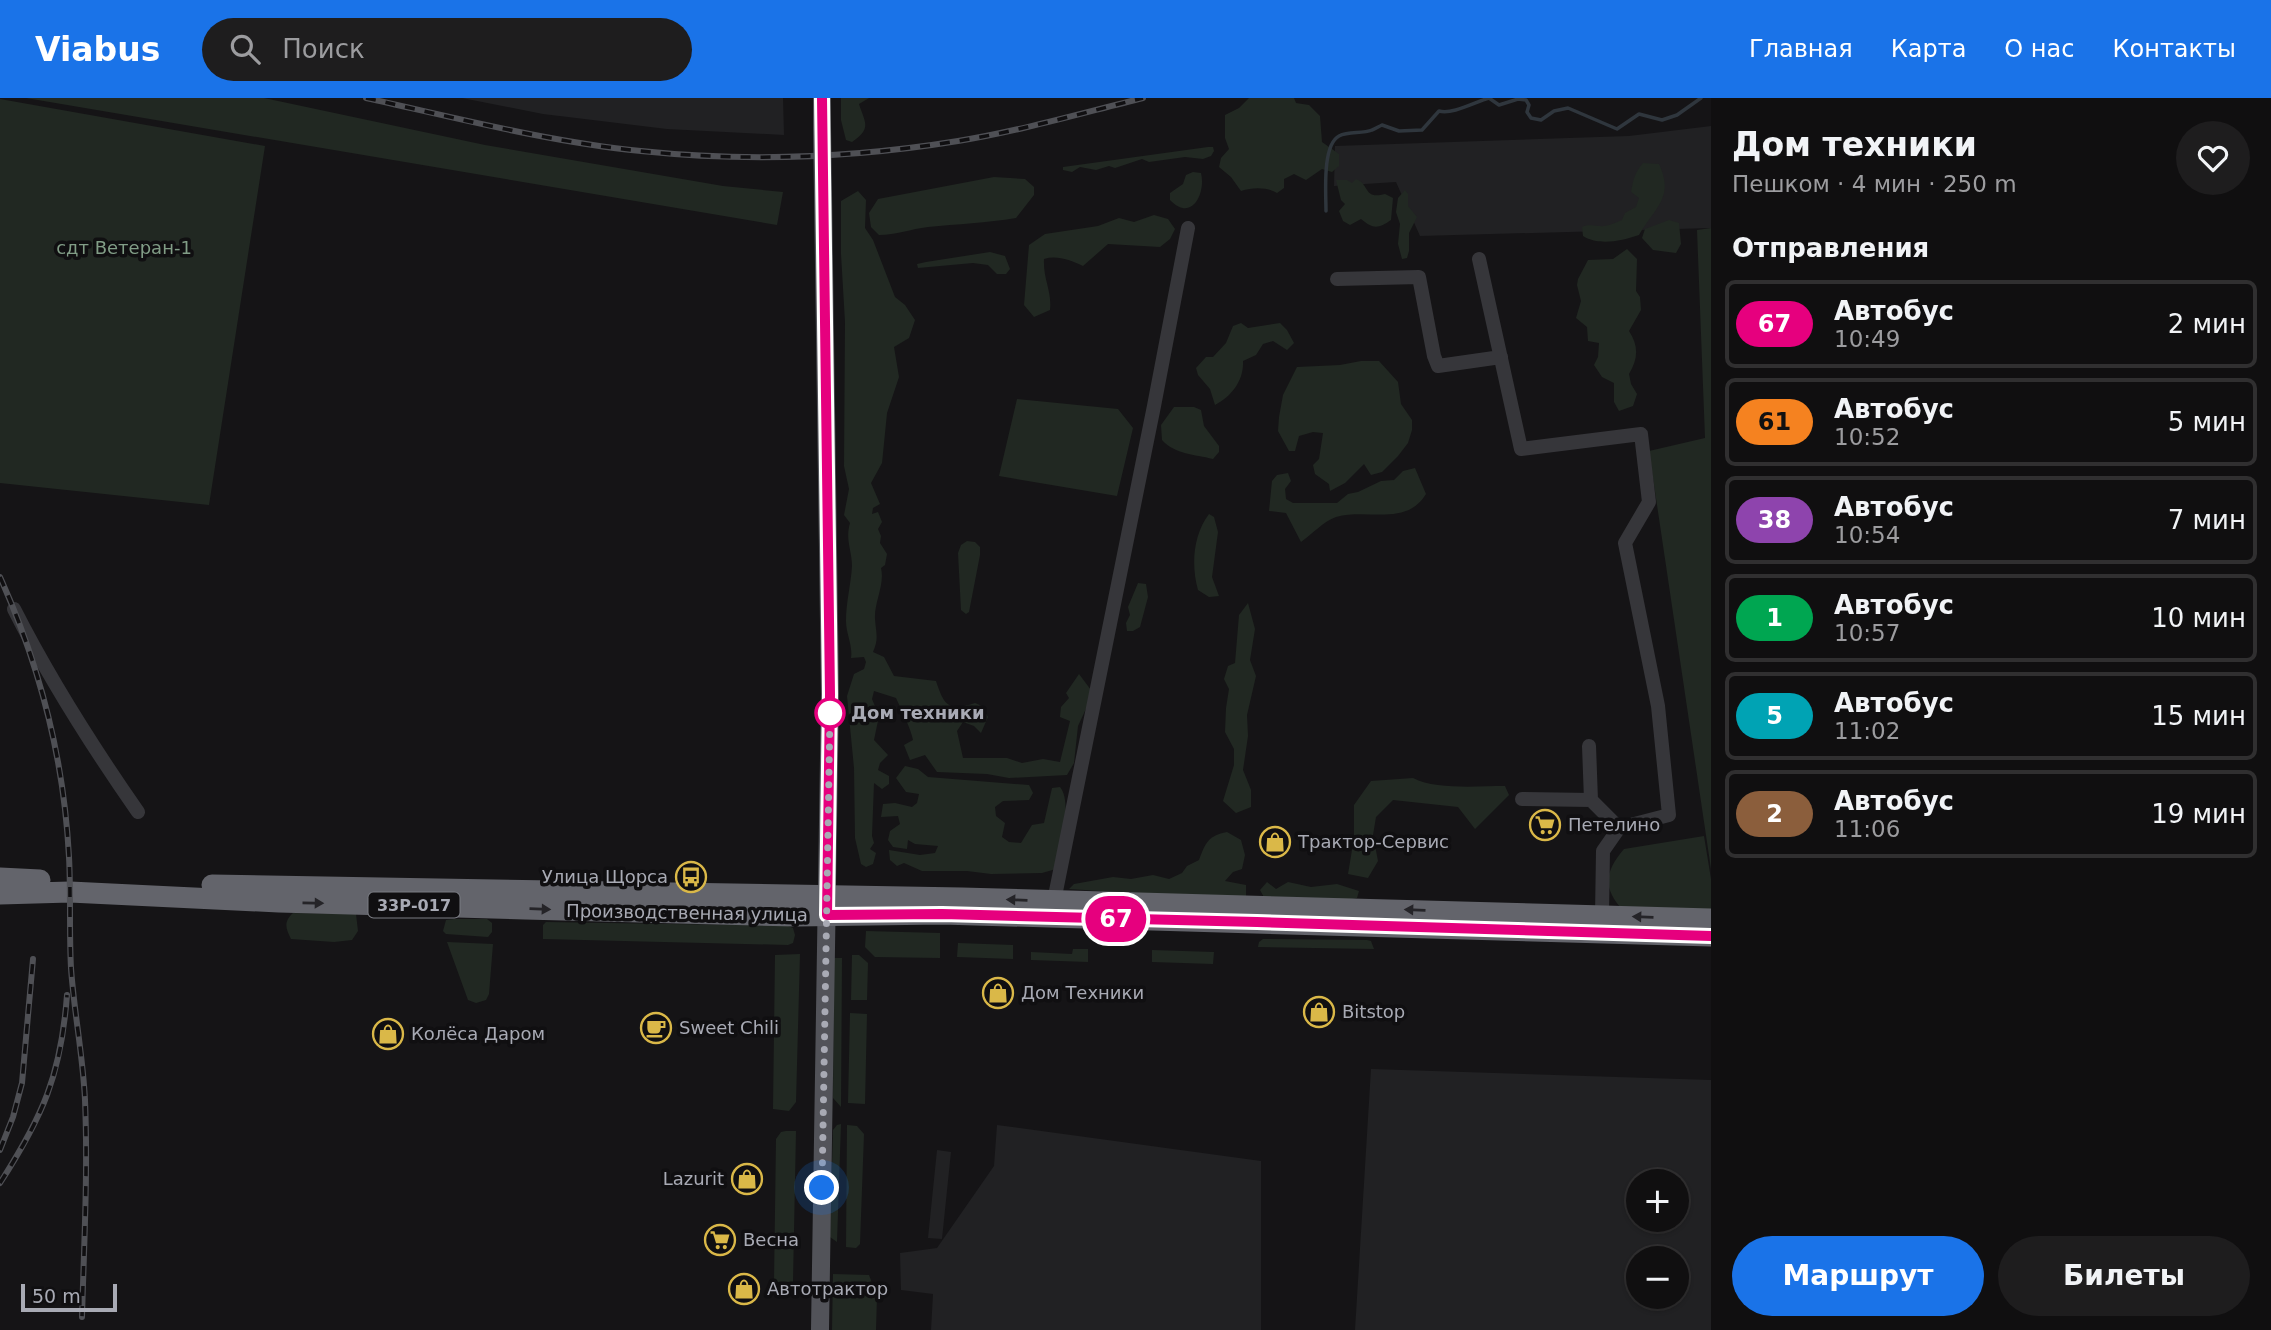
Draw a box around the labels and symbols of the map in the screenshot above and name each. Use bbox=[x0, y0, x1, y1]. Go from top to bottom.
park label: сдт Ветеран-1 bbox=[56, 237, 192, 258]
marker: Дом техники bbox=[815, 698, 845, 728]
place label: Дом техники bbox=[851, 702, 985, 723]
supermarket icon: Петелино bbox=[1528, 808, 1562, 842]
place label: Петелино bbox=[1568, 814, 1660, 835]
shop icon: Трактор-Сервис bbox=[1258, 825, 1292, 859]
place label: Трактор-Сервис bbox=[1297, 831, 1449, 852]
bus stop icon: Улица Щорса bbox=[674, 860, 708, 894]
place label: Улица Щорса bbox=[542, 866, 668, 887]
road number: 33Р-017 bbox=[368, 892, 460, 918]
one-way arrow bbox=[1005, 894, 1027, 906]
line badge: 67 bbox=[1084, 896, 1148, 942]
one-way arrow bbox=[302, 897, 324, 909]
street label: Производственная улица bbox=[566, 900, 808, 925]
one-way arrow bbox=[530, 904, 552, 915]
one-way arrow bbox=[1404, 905, 1426, 916]
one-way arrow bbox=[1632, 911, 1654, 922]
shop icon: Дом Техники bbox=[981, 976, 1015, 1010]
place label: Дом Техники bbox=[1021, 982, 1144, 1003]
shop icon: Bitstop bbox=[1302, 995, 1336, 1029]
place label: Bitstop bbox=[1342, 1001, 1405, 1022]
cafe icon: Sweet Chili bbox=[639, 1011, 673, 1045]
shop icon: Колёса Даром bbox=[371, 1017, 405, 1051]
place label: Sweet Chili bbox=[679, 1017, 779, 1038]
place label: Колёса Даром bbox=[411, 1023, 545, 1044]
shop icon: Lazurit bbox=[730, 1162, 764, 1196]
place label: Lazurit bbox=[663, 1168, 724, 1189]
your location bbox=[804, 1170, 839, 1205]
supermarket icon: Весна bbox=[703, 1223, 737, 1257]
place label: Весна bbox=[743, 1229, 799, 1250]
shop icon: Автотрактор bbox=[727, 1272, 761, 1306]
place label: Автотрактор bbox=[767, 1278, 888, 1299]
scale bar bbox=[21, 1281, 117, 1313]

